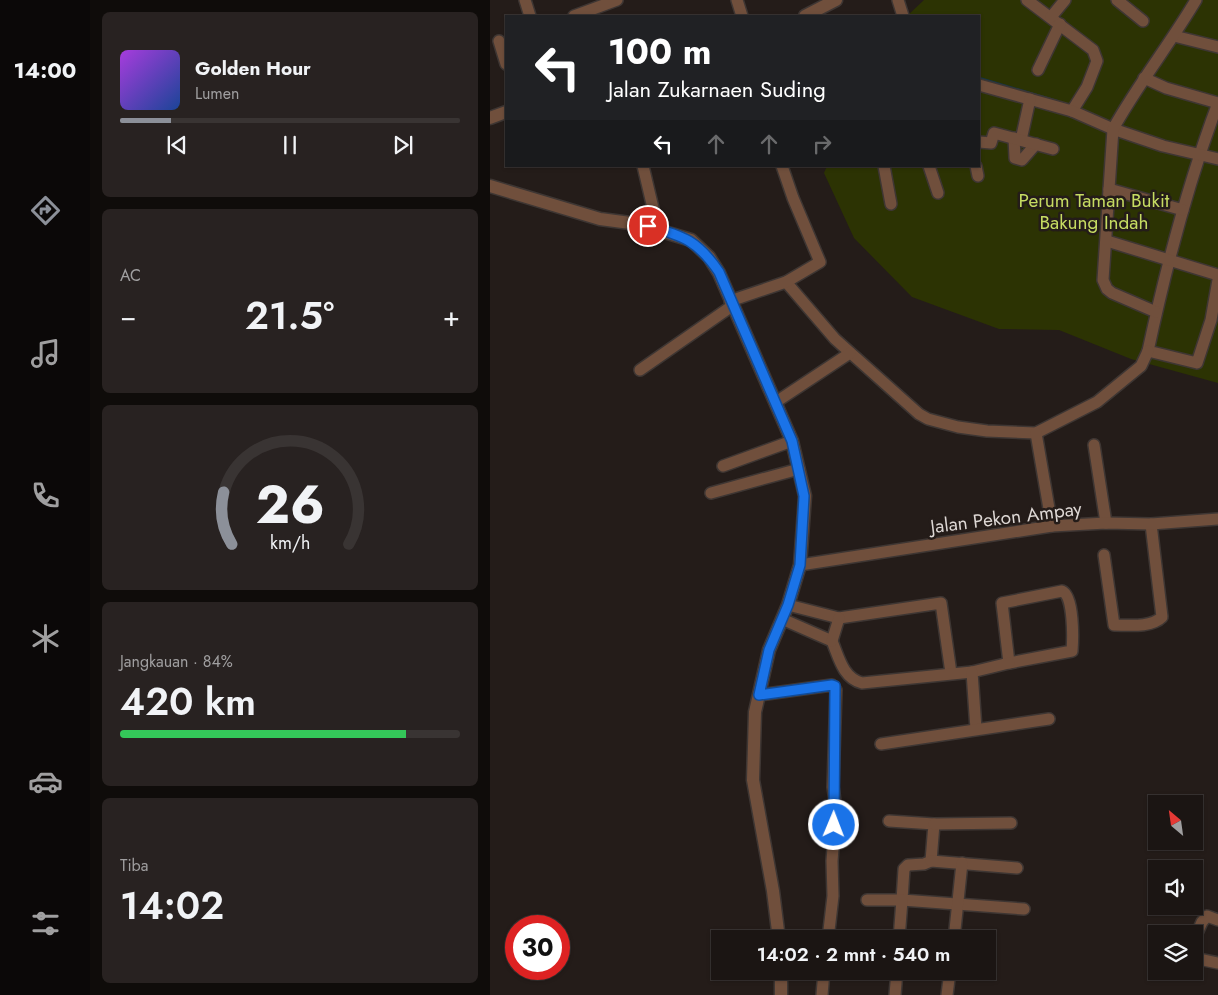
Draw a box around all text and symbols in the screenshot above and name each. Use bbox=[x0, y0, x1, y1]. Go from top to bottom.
text: 100 m bbox=[608, 27, 711, 77]
icon: left bbox=[525, 35, 590, 100]
text: 14:00 bbox=[14, 54, 76, 86]
text: Golden Hour bbox=[195, 55, 311, 82]
text: Jalan Zukarnaen Suding bbox=[608, 73, 826, 105]
text: Lumen bbox=[195, 82, 239, 105]
icon: left bbox=[649, 130, 677, 158]
icon: ahead bbox=[702, 130, 730, 158]
icon: ahead bbox=[755, 130, 783, 158]
icon: right bbox=[808, 130, 836, 158]
icon: previous bbox=[163, 131, 191, 159]
icon: pause bbox=[276, 131, 304, 159]
icon: next bbox=[389, 131, 417, 159]
park label: Perum Taman Bukit Bakung Indah bbox=[1019, 187, 1170, 236]
icon: directions bbox=[28, 193, 63, 228]
pin bbox=[627, 205, 669, 247]
icon: arrive bbox=[634, 212, 662, 240]
text: AC bbox=[120, 264, 141, 287]
text: 21.5° bbox=[245, 288, 334, 343]
text: − bbox=[120, 296, 137, 337]
text: + bbox=[443, 296, 460, 337]
icon: music bbox=[28, 336, 63, 371]
text: 26 bbox=[256, 467, 324, 543]
icon: phone bbox=[28, 478, 63, 513]
street label: Jalan Pekon Ampay bbox=[926, 495, 1084, 541]
text: km/h bbox=[270, 530, 310, 556]
icon: climate bbox=[28, 621, 63, 656]
text: Jangkauan · 84% bbox=[120, 650, 233, 673]
text: 420 km bbox=[120, 674, 256, 729]
icon: car bbox=[28, 764, 63, 799]
north arrow bbox=[1148, 795, 1202, 850]
map controls bbox=[1148, 795, 1203, 980]
position arrow bbox=[807, 798, 859, 850]
text: Tiba bbox=[120, 854, 148, 877]
button: sound bbox=[1148, 860, 1203, 915]
text: 14:02 bbox=[120, 878, 224, 933]
icon: filters bbox=[28, 906, 63, 941]
speed limit sign: 30 bbox=[505, 915, 570, 980]
button: layers bbox=[1148, 925, 1203, 980]
text: 14:02 · 2 mnt · 540 m bbox=[757, 941, 950, 968]

